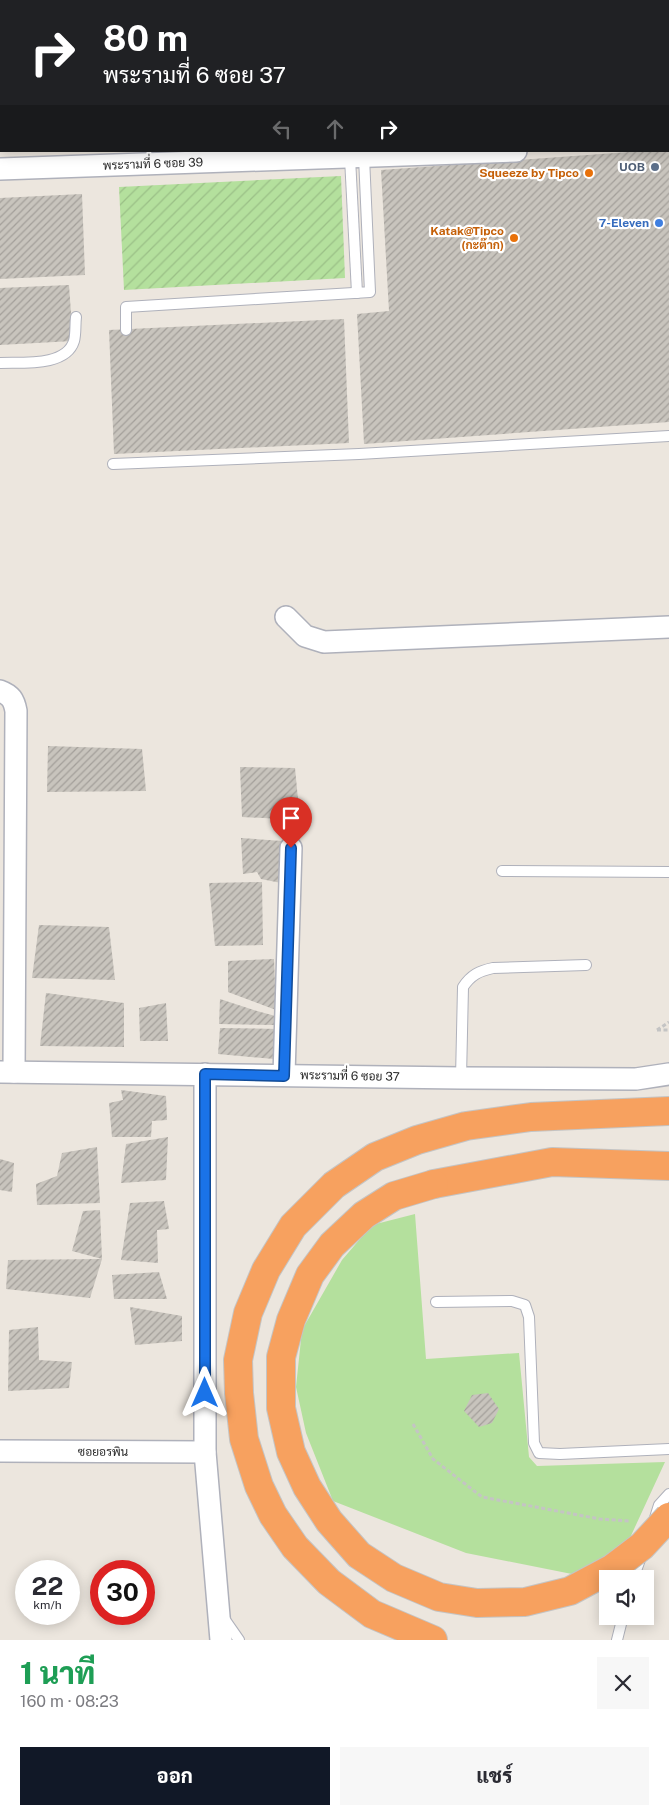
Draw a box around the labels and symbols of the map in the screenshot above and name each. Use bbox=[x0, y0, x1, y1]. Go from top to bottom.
street label: พระรามที่ 6 ซอย 39 bbox=[103, 151, 203, 173]
place label: UOB bbox=[619, 160, 645, 174]
marker: UOB bbox=[649, 161, 661, 173]
place label: Squeeze by Tipco bbox=[479, 166, 579, 180]
marker: Squeeze by Tipco bbox=[583, 167, 595, 179]
place label: 7-Eleven bbox=[599, 216, 649, 230]
marker: 7-Eleven bbox=[653, 217, 665, 229]
place label: Katak@Tipco (กะต๊าก) bbox=[430, 224, 504, 252]
marker: Katak@Tipco (กะต๊าก) bbox=[508, 232, 520, 244]
pin bbox=[270, 797, 312, 848]
street label: พระรามที่ 6 ซอย 37 bbox=[300, 1064, 400, 1084]
position arrow bbox=[178, 1366, 230, 1418]
street label: ซอยอรพิน bbox=[78, 1445, 129, 1459]
speed limit sign: 30 bbox=[90, 1560, 155, 1625]

